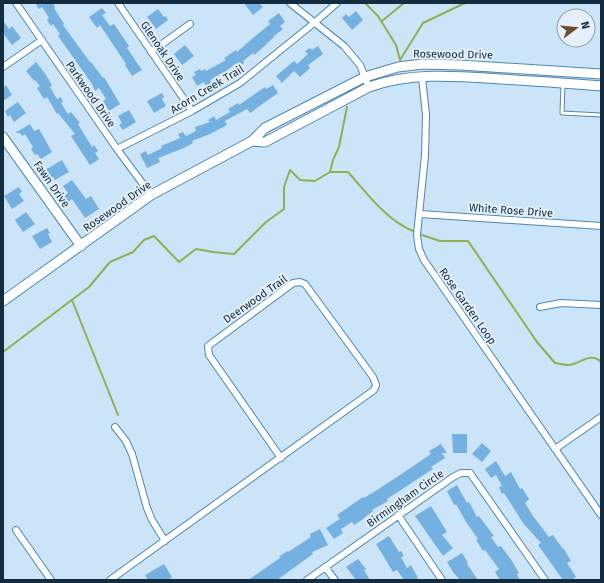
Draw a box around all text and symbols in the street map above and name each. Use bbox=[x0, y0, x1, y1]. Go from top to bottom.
north arrow bbox=[556, 8, 596, 48]
street label: Glenoak Drive bbox=[138, 19, 187, 84]
text: N bbox=[578, 20, 592, 31]
street label: Rosewood Drive bbox=[413, 47, 493, 62]
street label: Parkwood Drive bbox=[63, 59, 118, 130]
street label: Acorn Creek Trail bbox=[168, 62, 246, 116]
street label: Fawn Drive bbox=[31, 159, 72, 210]
street label: Rosewood Drive bbox=[81, 178, 154, 235]
street label: White Rose Drive bbox=[469, 201, 553, 220]
street label: Rose Garden Loop bbox=[436, 266, 499, 347]
street label: Deerwood Trail bbox=[221, 273, 290, 326]
street label: Birmingham Circle bbox=[364, 467, 446, 530]

